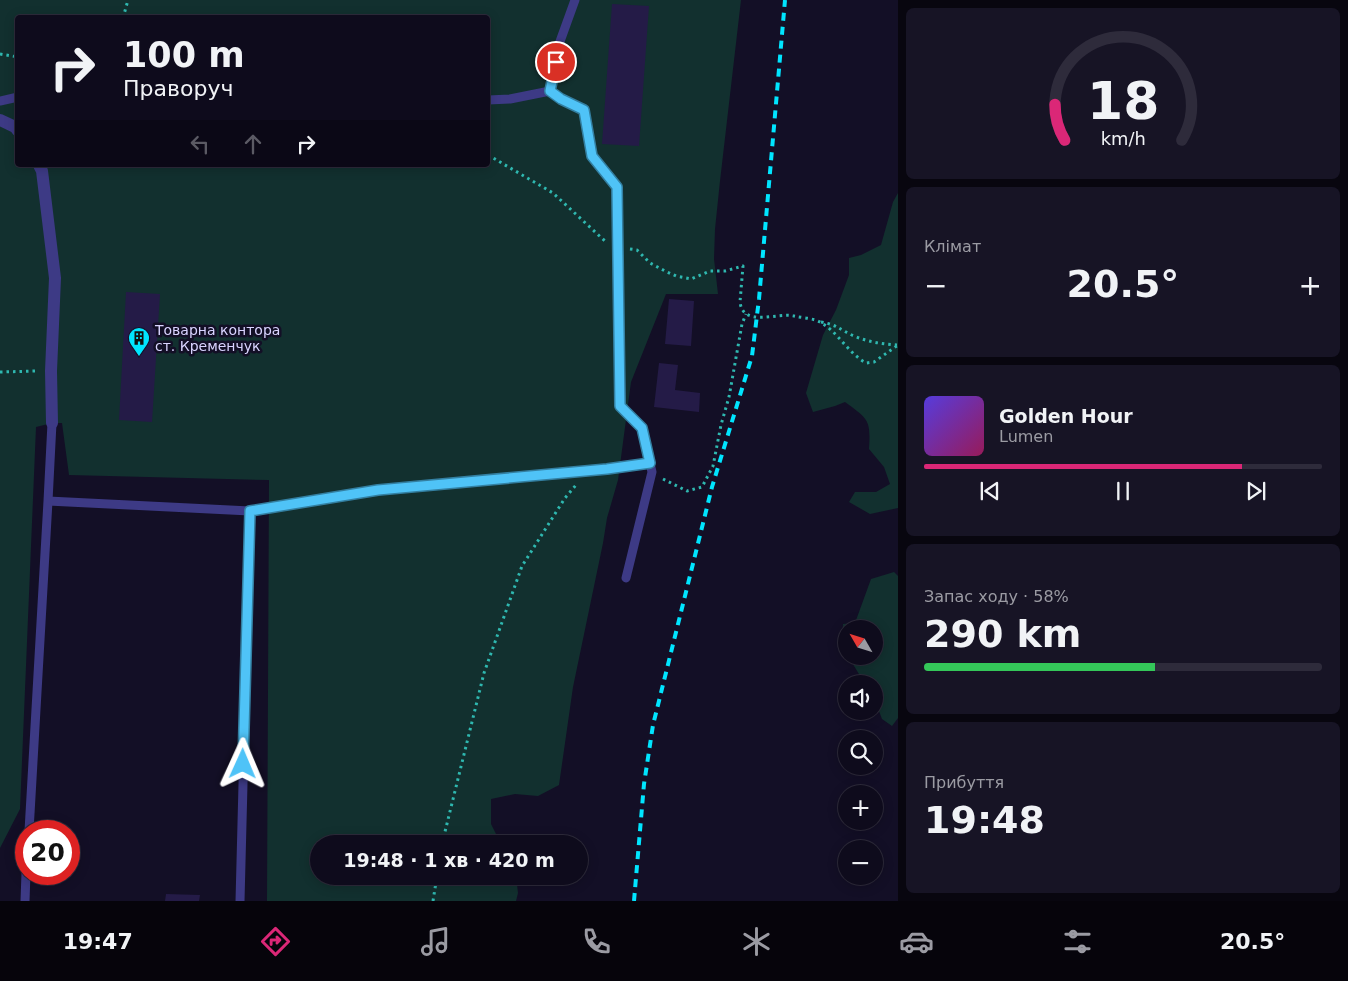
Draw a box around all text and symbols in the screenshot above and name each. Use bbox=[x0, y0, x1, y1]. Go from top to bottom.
icon: right bbox=[40, 35, 105, 100]
text: 100 m bbox=[123, 35, 245, 75]
pin bbox=[535, 41, 577, 83]
icon: arrive bbox=[542, 48, 570, 76]
text: 18 bbox=[1087, 71, 1159, 131]
text: Праворуч bbox=[123, 76, 233, 101]
text: km/h bbox=[1100, 128, 1146, 149]
icon: left bbox=[186, 130, 214, 158]
icon: ahead bbox=[239, 130, 267, 158]
icon: right bbox=[292, 130, 320, 158]
text: Клімат bbox=[924, 237, 981, 256]
text: 20.5° bbox=[1067, 262, 1179, 306]
text: − bbox=[924, 269, 947, 302]
text: + bbox=[1299, 269, 1322, 302]
place label: Товарна контора ст. Кременчук bbox=[154, 322, 280, 354]
building icon: Товарна контора ст. Кременчук bbox=[127, 326, 151, 357]
text: Golden Hour bbox=[999, 405, 1133, 427]
text: Lumen bbox=[999, 427, 1053, 446]
icon: previous bbox=[976, 477, 1004, 505]
icon: pause bbox=[1109, 477, 1137, 505]
icon: next bbox=[1242, 477, 1270, 505]
text: Запас ходу · 58% bbox=[924, 587, 1069, 606]
text: 290 km bbox=[924, 612, 1081, 656]
north arrow bbox=[838, 620, 882, 665]
map controls bbox=[838, 620, 883, 885]
button: sound bbox=[838, 675, 883, 720]
button: search bbox=[838, 730, 883, 775]
position arrow bbox=[216, 737, 268, 789]
text: Прибуття bbox=[924, 773, 1004, 792]
button: + bbox=[838, 785, 883, 830]
text: 19:48 bbox=[924, 798, 1045, 842]
speed limit sign: 20 bbox=[15, 820, 80, 885]
button: − bbox=[838, 840, 883, 885]
text: 19:48 · 1 хв · 420 m bbox=[343, 849, 555, 871]
icon: directions bbox=[258, 924, 293, 959]
icon: music bbox=[418, 924, 453, 959]
icon: phone bbox=[579, 924, 614, 959]
icon: climate bbox=[739, 924, 774, 959]
icon: car bbox=[899, 924, 934, 959]
icon: filters bbox=[1060, 924, 1095, 959]
text: 19:47 bbox=[63, 929, 133, 954]
text: 20.5° bbox=[1220, 929, 1285, 954]

